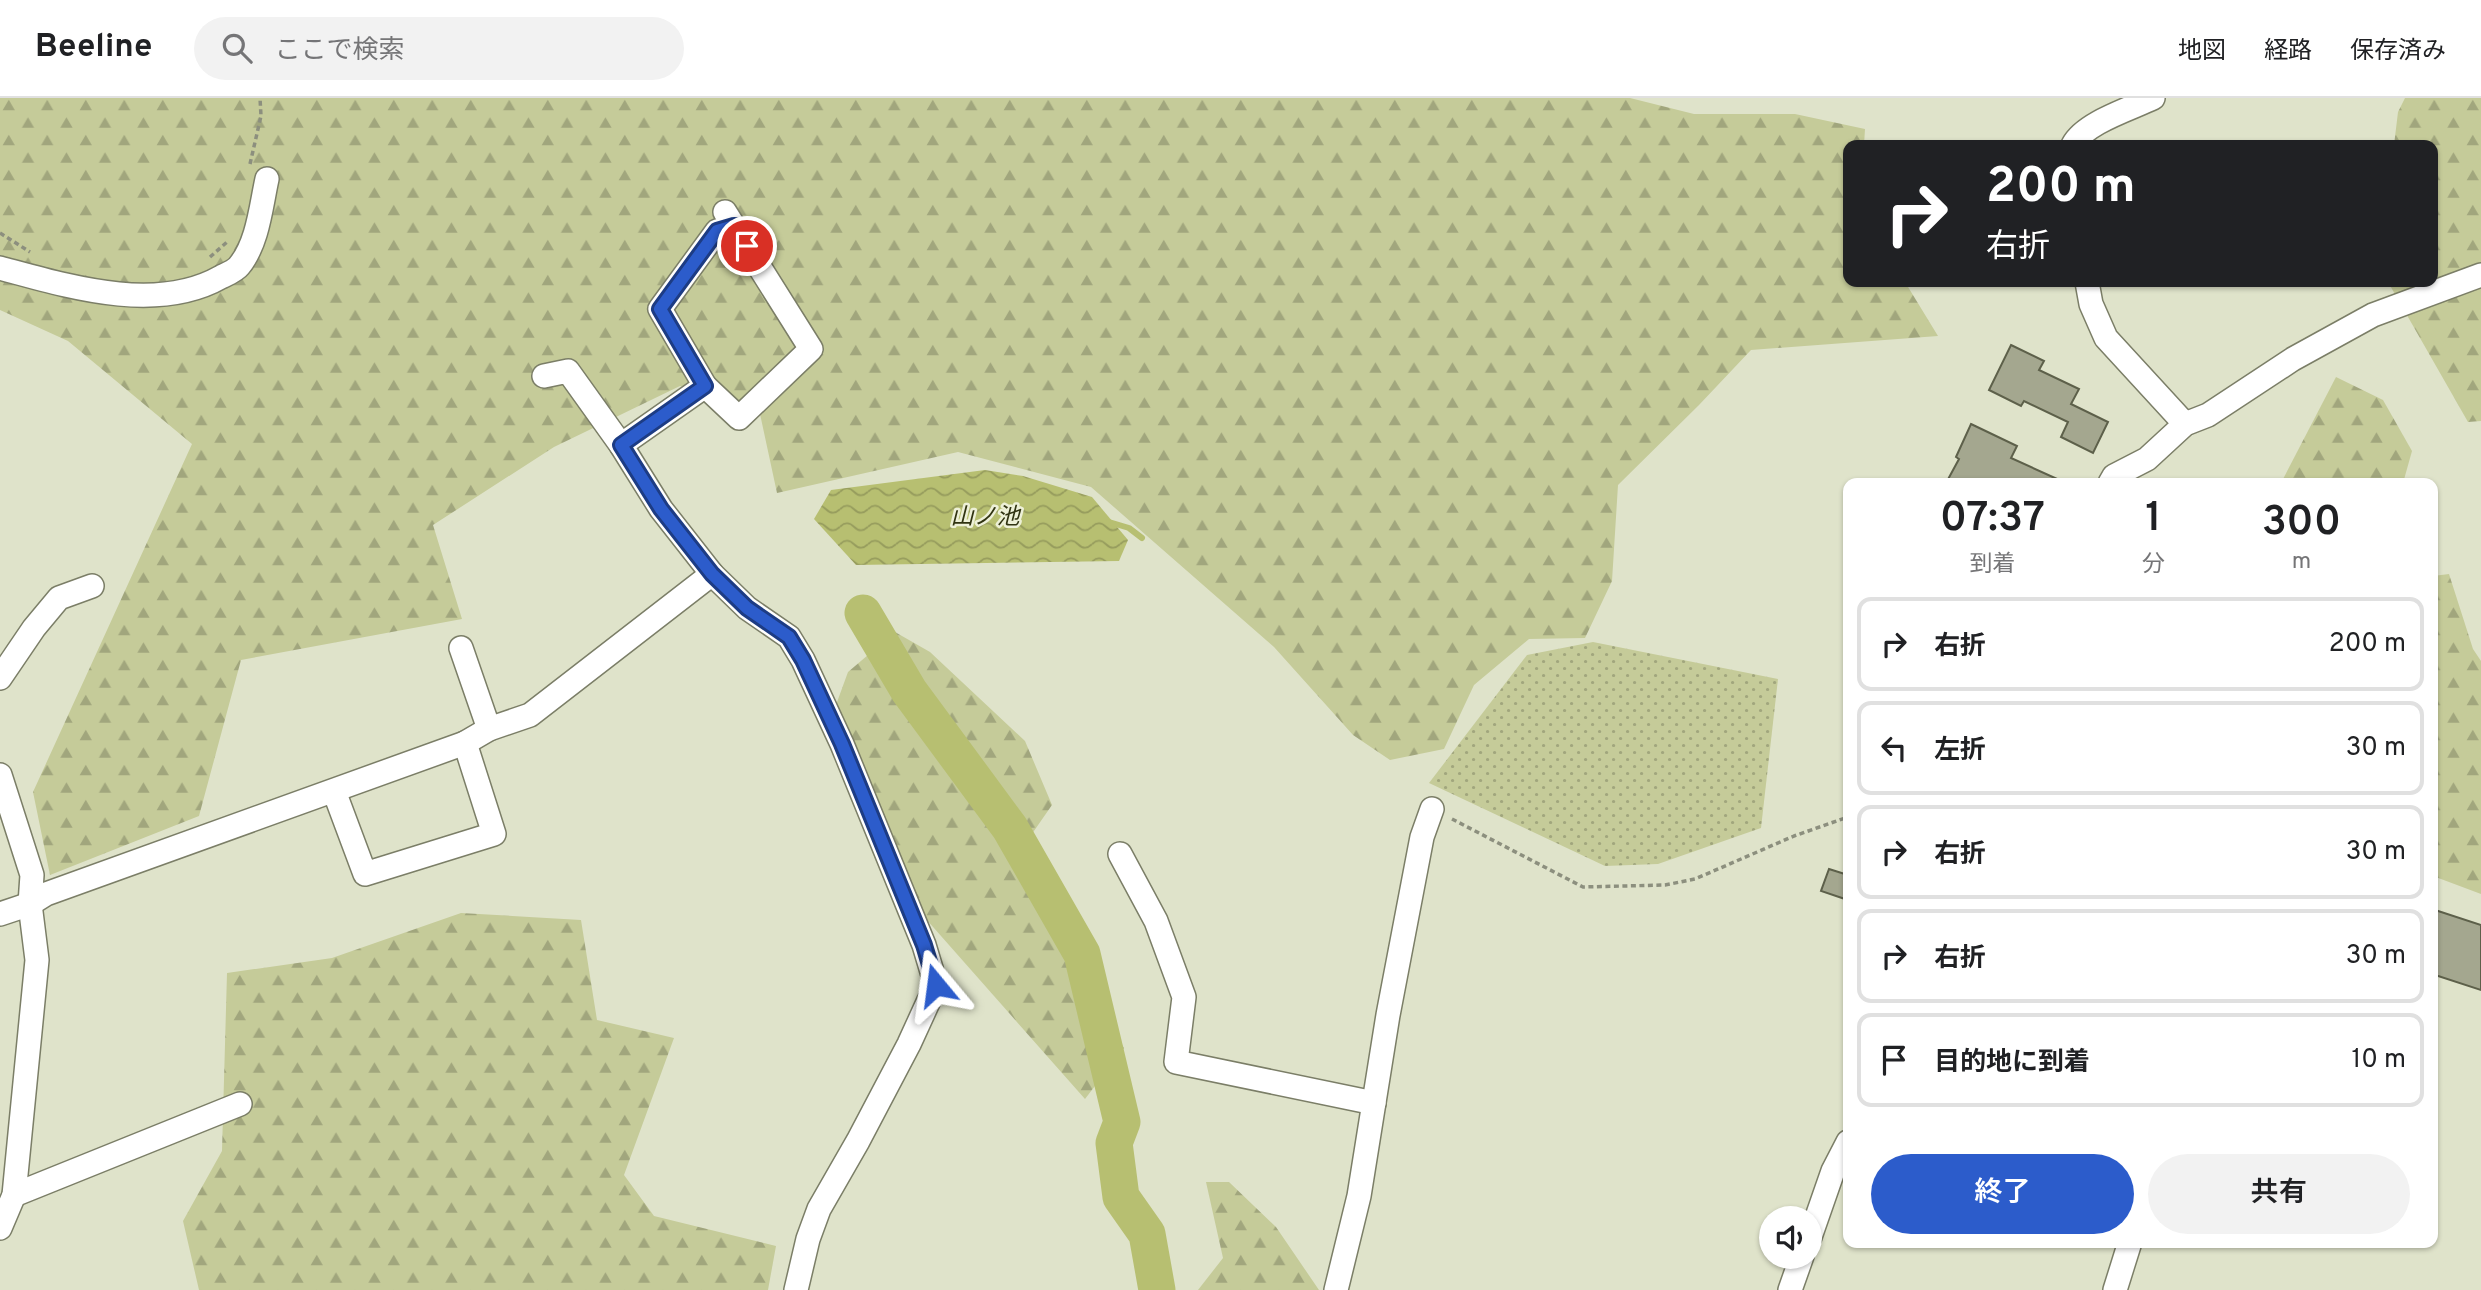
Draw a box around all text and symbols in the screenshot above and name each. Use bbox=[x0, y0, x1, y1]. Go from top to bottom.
search box bbox=[194, 17, 684, 80]
text: Beeline bbox=[35, 27, 152, 69]
icon: search bbox=[218, 29, 256, 67]
text: ここで検索 bbox=[274, 35, 404, 68]
text: 地図 bbox=[2178, 37, 2226, 67]
text: 経路 bbox=[2264, 37, 2312, 67]
text: 保存済み bbox=[2350, 37, 2446, 67]
text: 200 m bbox=[1986, 158, 2136, 220]
icon: right bbox=[1871, 168, 1962, 259]
pin bbox=[717, 216, 777, 276]
icon: arrive bbox=[728, 227, 766, 265]
text: 右折 bbox=[1986, 228, 2050, 268]
text: 07:37 bbox=[1940, 493, 2045, 546]
text: 1 bbox=[2145, 493, 2162, 546]
text: 300 bbox=[2262, 497, 2341, 550]
water label: 山ノ池 bbox=[951, 504, 1022, 533]
text: m bbox=[2292, 548, 2311, 577]
text: 到着 bbox=[1969, 551, 2015, 580]
text: 分 bbox=[2142, 551, 2165, 580]
icon: right bbox=[1875, 625, 1913, 663]
text: 200 m bbox=[2329, 628, 2406, 661]
text: 右折 bbox=[1934, 631, 1986, 664]
icon: left bbox=[1875, 729, 1913, 767]
text: 30 m bbox=[2346, 732, 2406, 765]
text: 左折 bbox=[1934, 735, 1986, 768]
icon: right bbox=[1875, 833, 1913, 871]
text: 30 m bbox=[2346, 836, 2406, 869]
text: 右折 bbox=[1934, 839, 1986, 872]
icon: right bbox=[1875, 937, 1913, 975]
text: 30 m bbox=[2346, 940, 2406, 973]
text: 右折 bbox=[1934, 943, 1986, 976]
position arrow bbox=[899, 948, 973, 1022]
icon: arrive bbox=[1875, 1041, 1913, 1079]
text: 10 m bbox=[2351, 1044, 2406, 1077]
text: 目的地に到着 bbox=[1934, 1047, 2090, 1080]
button: 終了 bbox=[1871, 1154, 2134, 1234]
button: 共有 bbox=[2148, 1154, 2410, 1234]
map controls bbox=[1759, 1206, 1822, 1269]
button: sound bbox=[1759, 1206, 1822, 1269]

